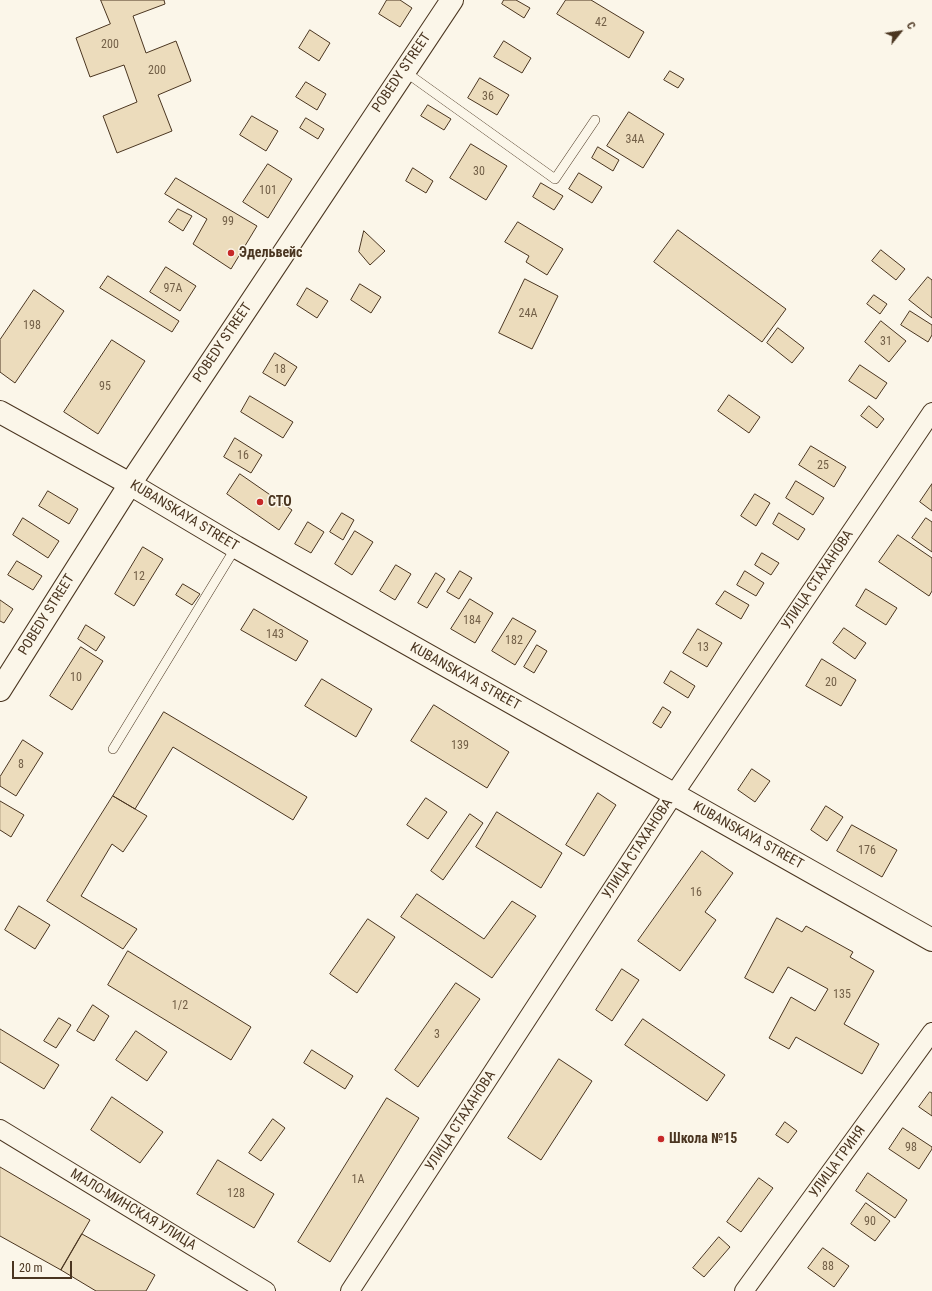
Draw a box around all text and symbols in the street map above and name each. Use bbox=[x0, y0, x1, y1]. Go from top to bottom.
north arrow bbox=[880, 12, 920, 52]
house number: 42 bbox=[595, 16, 607, 30]
text: С bbox=[904, 20, 918, 32]
street label: POBEDY STREET bbox=[369, 30, 435, 116]
house number: 200 bbox=[101, 38, 119, 52]
house number: 200 bbox=[148, 64, 166, 78]
house number: 36 bbox=[482, 90, 494, 104]
house number: 34А bbox=[626, 133, 644, 147]
house number: 30 bbox=[473, 165, 485, 179]
house number: 101 bbox=[259, 184, 277, 198]
house number: 99 bbox=[222, 215, 234, 229]
place label: Эдельвейс bbox=[239, 245, 303, 261]
marker: Эдельвейс bbox=[226, 248, 236, 258]
house number: 97А bbox=[164, 282, 182, 296]
street label: POBEDY STREET bbox=[190, 300, 256, 386]
house number: 24А bbox=[519, 307, 537, 321]
house number: 198 bbox=[23, 319, 41, 333]
house number: 31 bbox=[880, 335, 892, 349]
house number: 18 bbox=[274, 363, 286, 377]
house number: 95 bbox=[99, 380, 111, 394]
house number: 16 bbox=[237, 449, 249, 463]
house number: 25 bbox=[817, 459, 829, 473]
street label: KUBANSKAYA STREET bbox=[127, 477, 241, 555]
place label: СТО bbox=[268, 494, 292, 510]
marker: СТО bbox=[255, 497, 265, 507]
street label: УЛИЦА СТАХАНОВА bbox=[779, 527, 857, 633]
house number: 12 bbox=[133, 570, 145, 584]
street label: POBEDY STREET bbox=[15, 571, 79, 659]
house number: 184 bbox=[463, 614, 481, 628]
house number: 143 bbox=[266, 628, 284, 642]
house number: 182 bbox=[505, 634, 523, 648]
street label: KUBANSKAYA STREET bbox=[407, 640, 523, 714]
house number: 13 bbox=[697, 641, 709, 655]
house number: 10 bbox=[70, 671, 82, 685]
house number: 20 bbox=[825, 676, 837, 690]
house number: 139 bbox=[451, 739, 469, 753]
house number: 8 bbox=[18, 758, 24, 772]
street label: УЛИЦА СТАХАНОВА bbox=[599, 796, 677, 902]
street label: KUBANSKAYA STREET bbox=[690, 799, 806, 873]
house number: 176 bbox=[858, 844, 876, 858]
house number: 16 bbox=[690, 886, 702, 900]
house number: 135 bbox=[833, 988, 851, 1002]
house number: 1/2 bbox=[172, 999, 188, 1013]
house number: 3 bbox=[434, 1028, 440, 1042]
street label: УЛИЦА СТАХАНОВА bbox=[422, 1068, 500, 1174]
street label: УЛИЦА ГРИНЯ bbox=[806, 1123, 870, 1201]
place label: Школа №15 bbox=[669, 1131, 737, 1147]
marker: Школа №15 bbox=[656, 1134, 666, 1144]
house number: 98 bbox=[905, 1141, 917, 1155]
street label: МАЛО-МИНСКАЯ УЛИЦА bbox=[67, 1166, 199, 1254]
house number: 1А bbox=[352, 1173, 364, 1187]
house number: 128 bbox=[227, 1187, 245, 1201]
house number: 90 bbox=[864, 1215, 876, 1229]
scale bar bbox=[14, 1253, 74, 1279]
house number: 88 bbox=[822, 1260, 834, 1274]
text: 20 m bbox=[19, 1261, 43, 1275]

